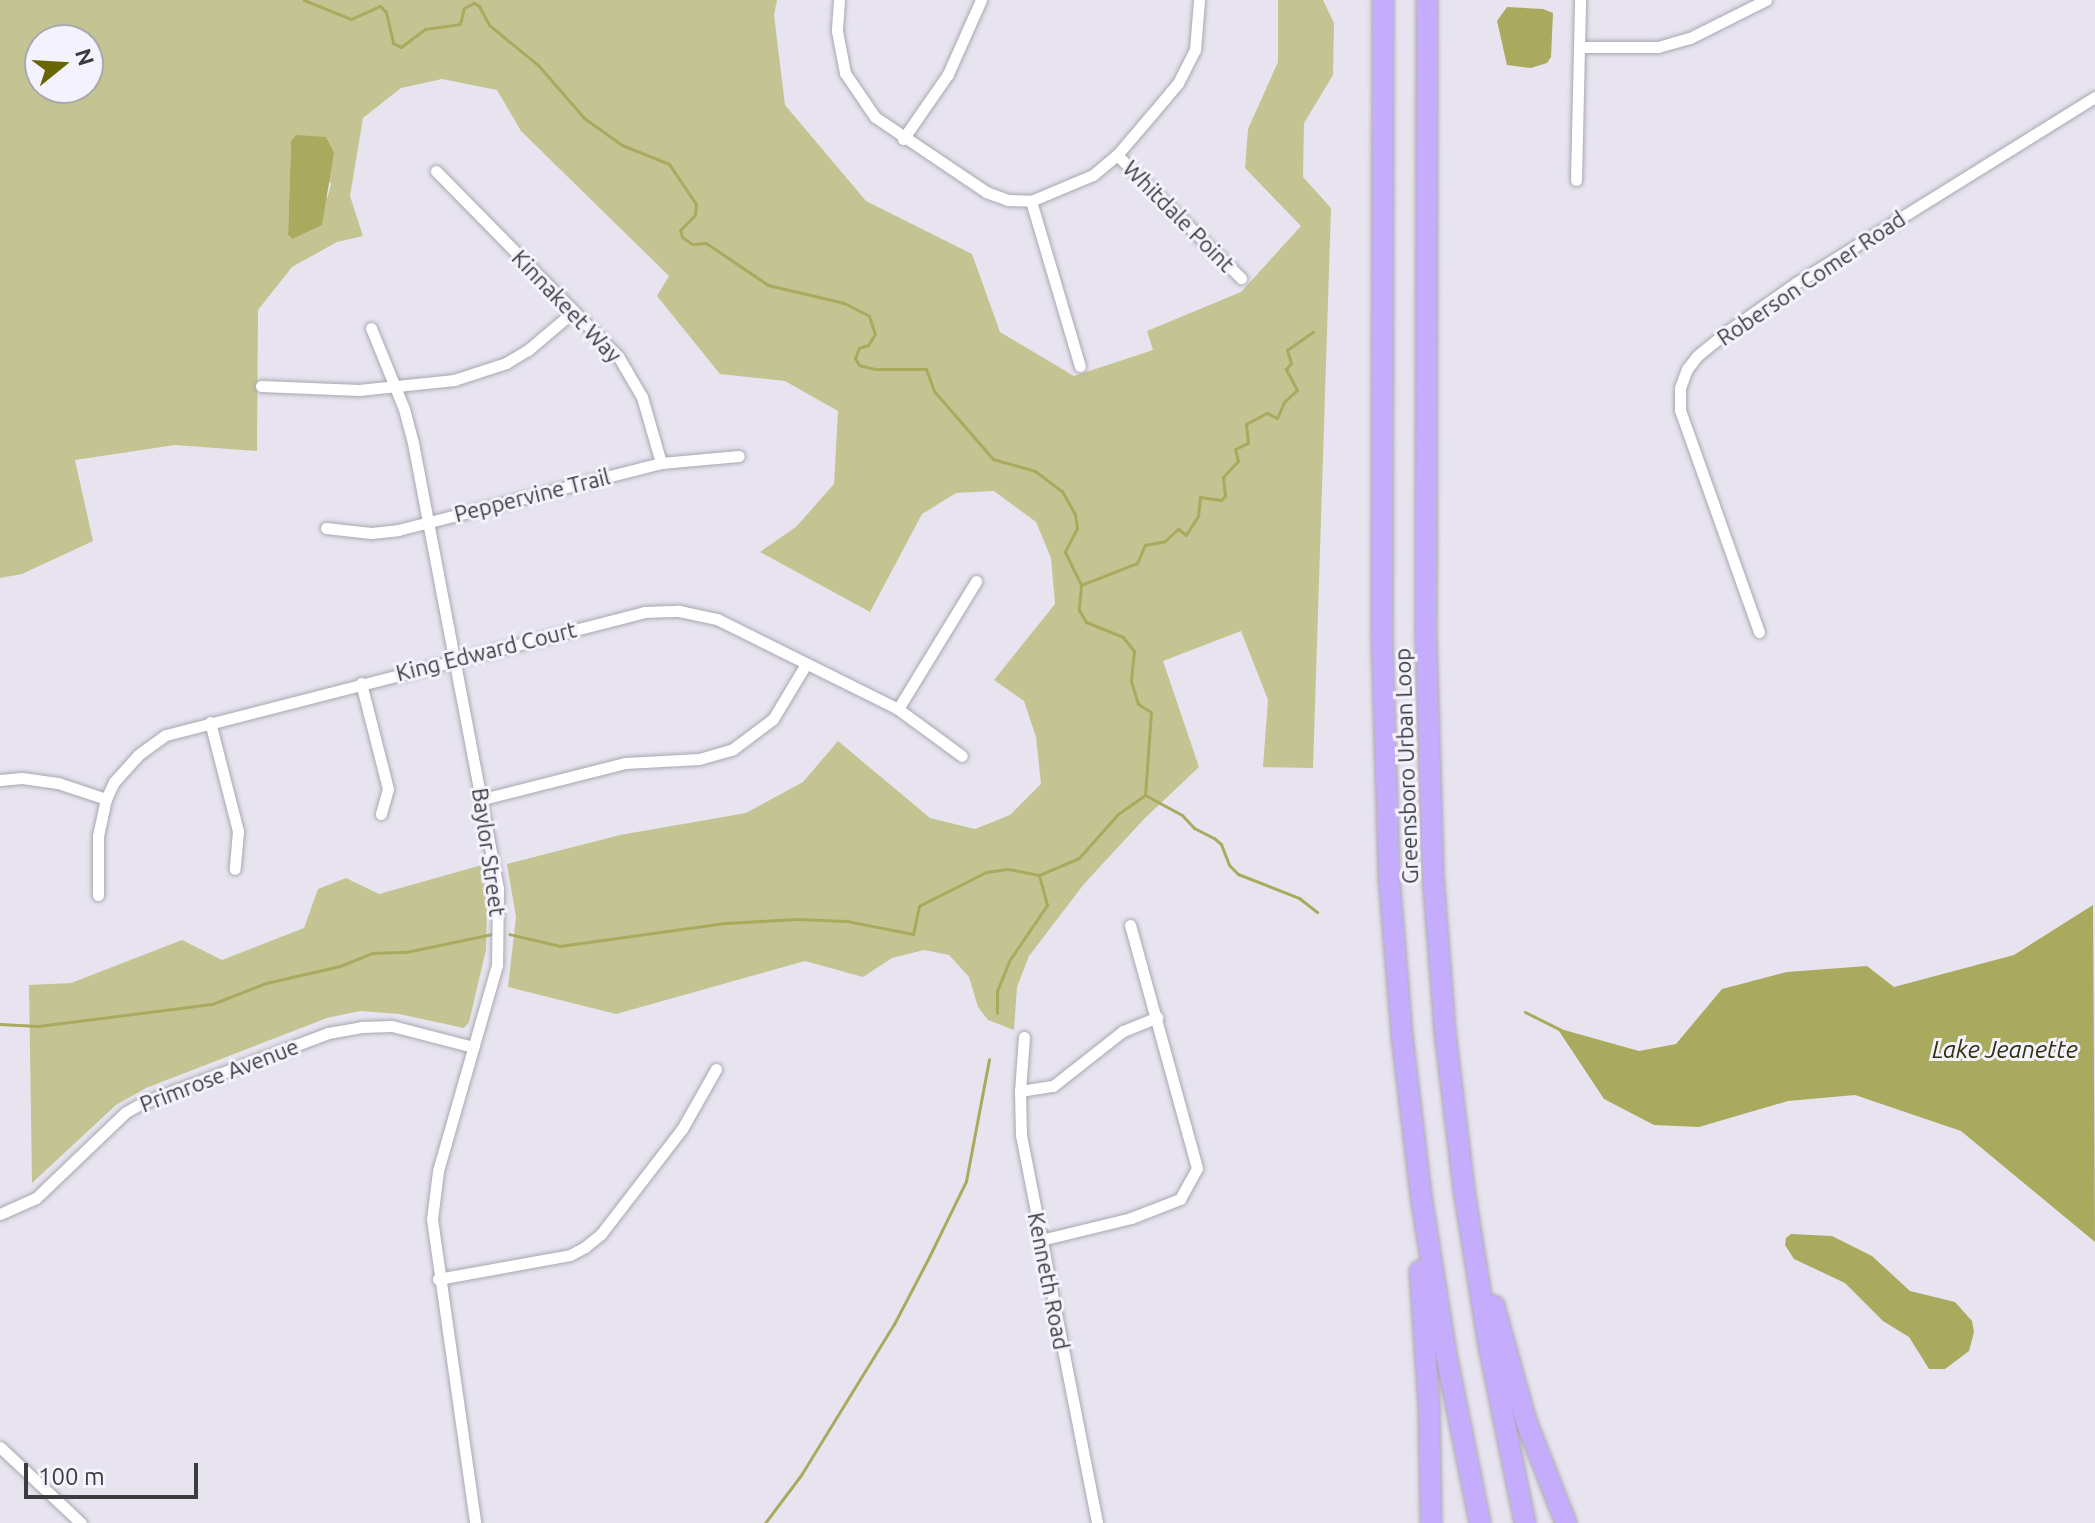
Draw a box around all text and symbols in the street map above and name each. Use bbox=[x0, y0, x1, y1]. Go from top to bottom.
north arrow bbox=[24, 24, 104, 104]
text: N bbox=[71, 45, 100, 69]
street label: Whitdale Point bbox=[1118, 155, 1240, 277]
street label: Roberson Comer Road bbox=[1712, 205, 1910, 351]
street label: Kinnakeet Way bbox=[507, 244, 627, 368]
street label: Peppervine Trail bbox=[451, 463, 613, 527]
street label: King Edward Court bbox=[393, 616, 579, 686]
street label: Greensboro Urban Loop bbox=[1389, 648, 1423, 884]
street label: Baylor Street bbox=[467, 786, 511, 918]
street label: Primrose Avenue bbox=[136, 1033, 302, 1117]
water label: Lake Jeanette bbox=[1932, 1036, 2078, 1064]
street label: Kenneth Road bbox=[1023, 1210, 1075, 1352]
scale bar bbox=[28, 1447, 202, 1497]
text: 100 m bbox=[38, 1463, 105, 1490]

